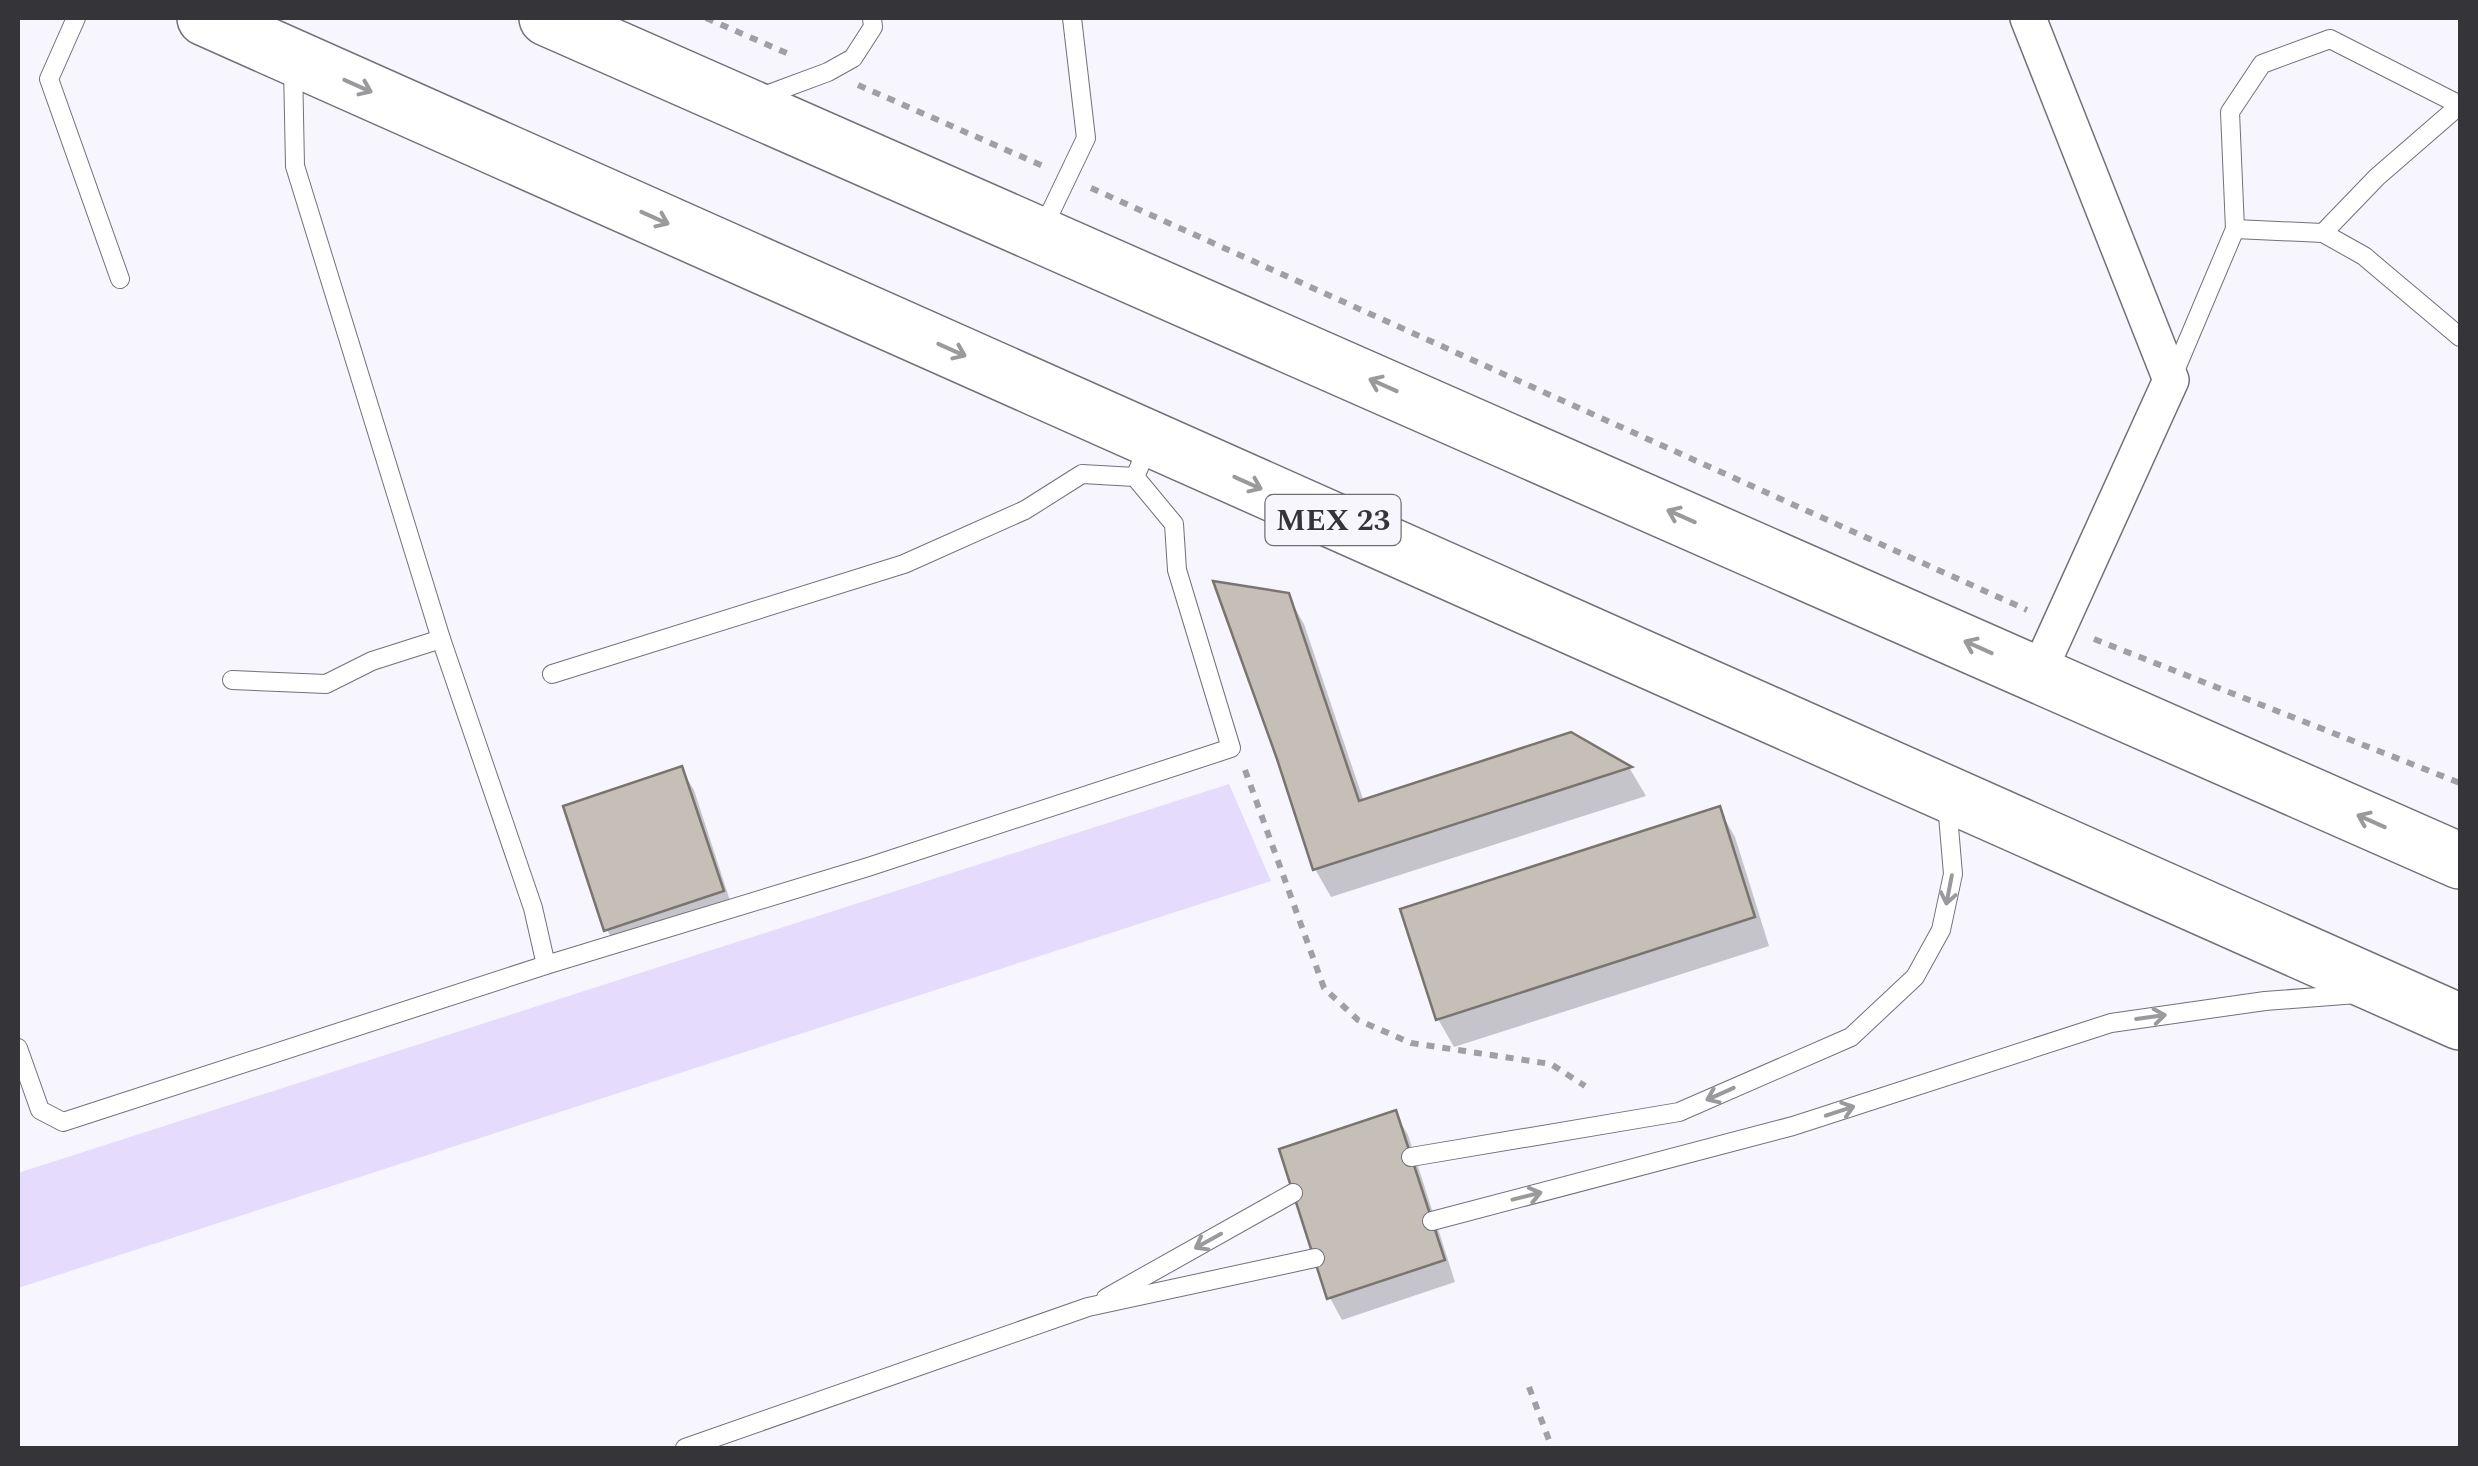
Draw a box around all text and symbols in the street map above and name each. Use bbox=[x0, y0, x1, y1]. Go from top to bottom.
one-way arrow bbox=[342, 77, 372, 96]
one-way arrow bbox=[639, 210, 670, 228]
one-way arrow bbox=[936, 342, 966, 360]
one-way arrow bbox=[1368, 375, 1399, 393]
one-way arrow bbox=[1232, 474, 1262, 493]
road number: MEX 23 bbox=[1266, 495, 1400, 545]
one-way arrow bbox=[1666, 506, 1697, 524]
one-way arrow bbox=[1963, 637, 1994, 655]
one-way arrow bbox=[2357, 811, 2387, 830]
one-way arrow bbox=[1939, 873, 1958, 905]
one-way arrow bbox=[2134, 1008, 2167, 1026]
one-way arrow bbox=[1705, 1086, 1736, 1104]
one-way arrow bbox=[1824, 1101, 1856, 1119]
one-way arrow bbox=[1511, 1186, 1542, 1205]
one-way arrow bbox=[1193, 1231, 1223, 1251]

